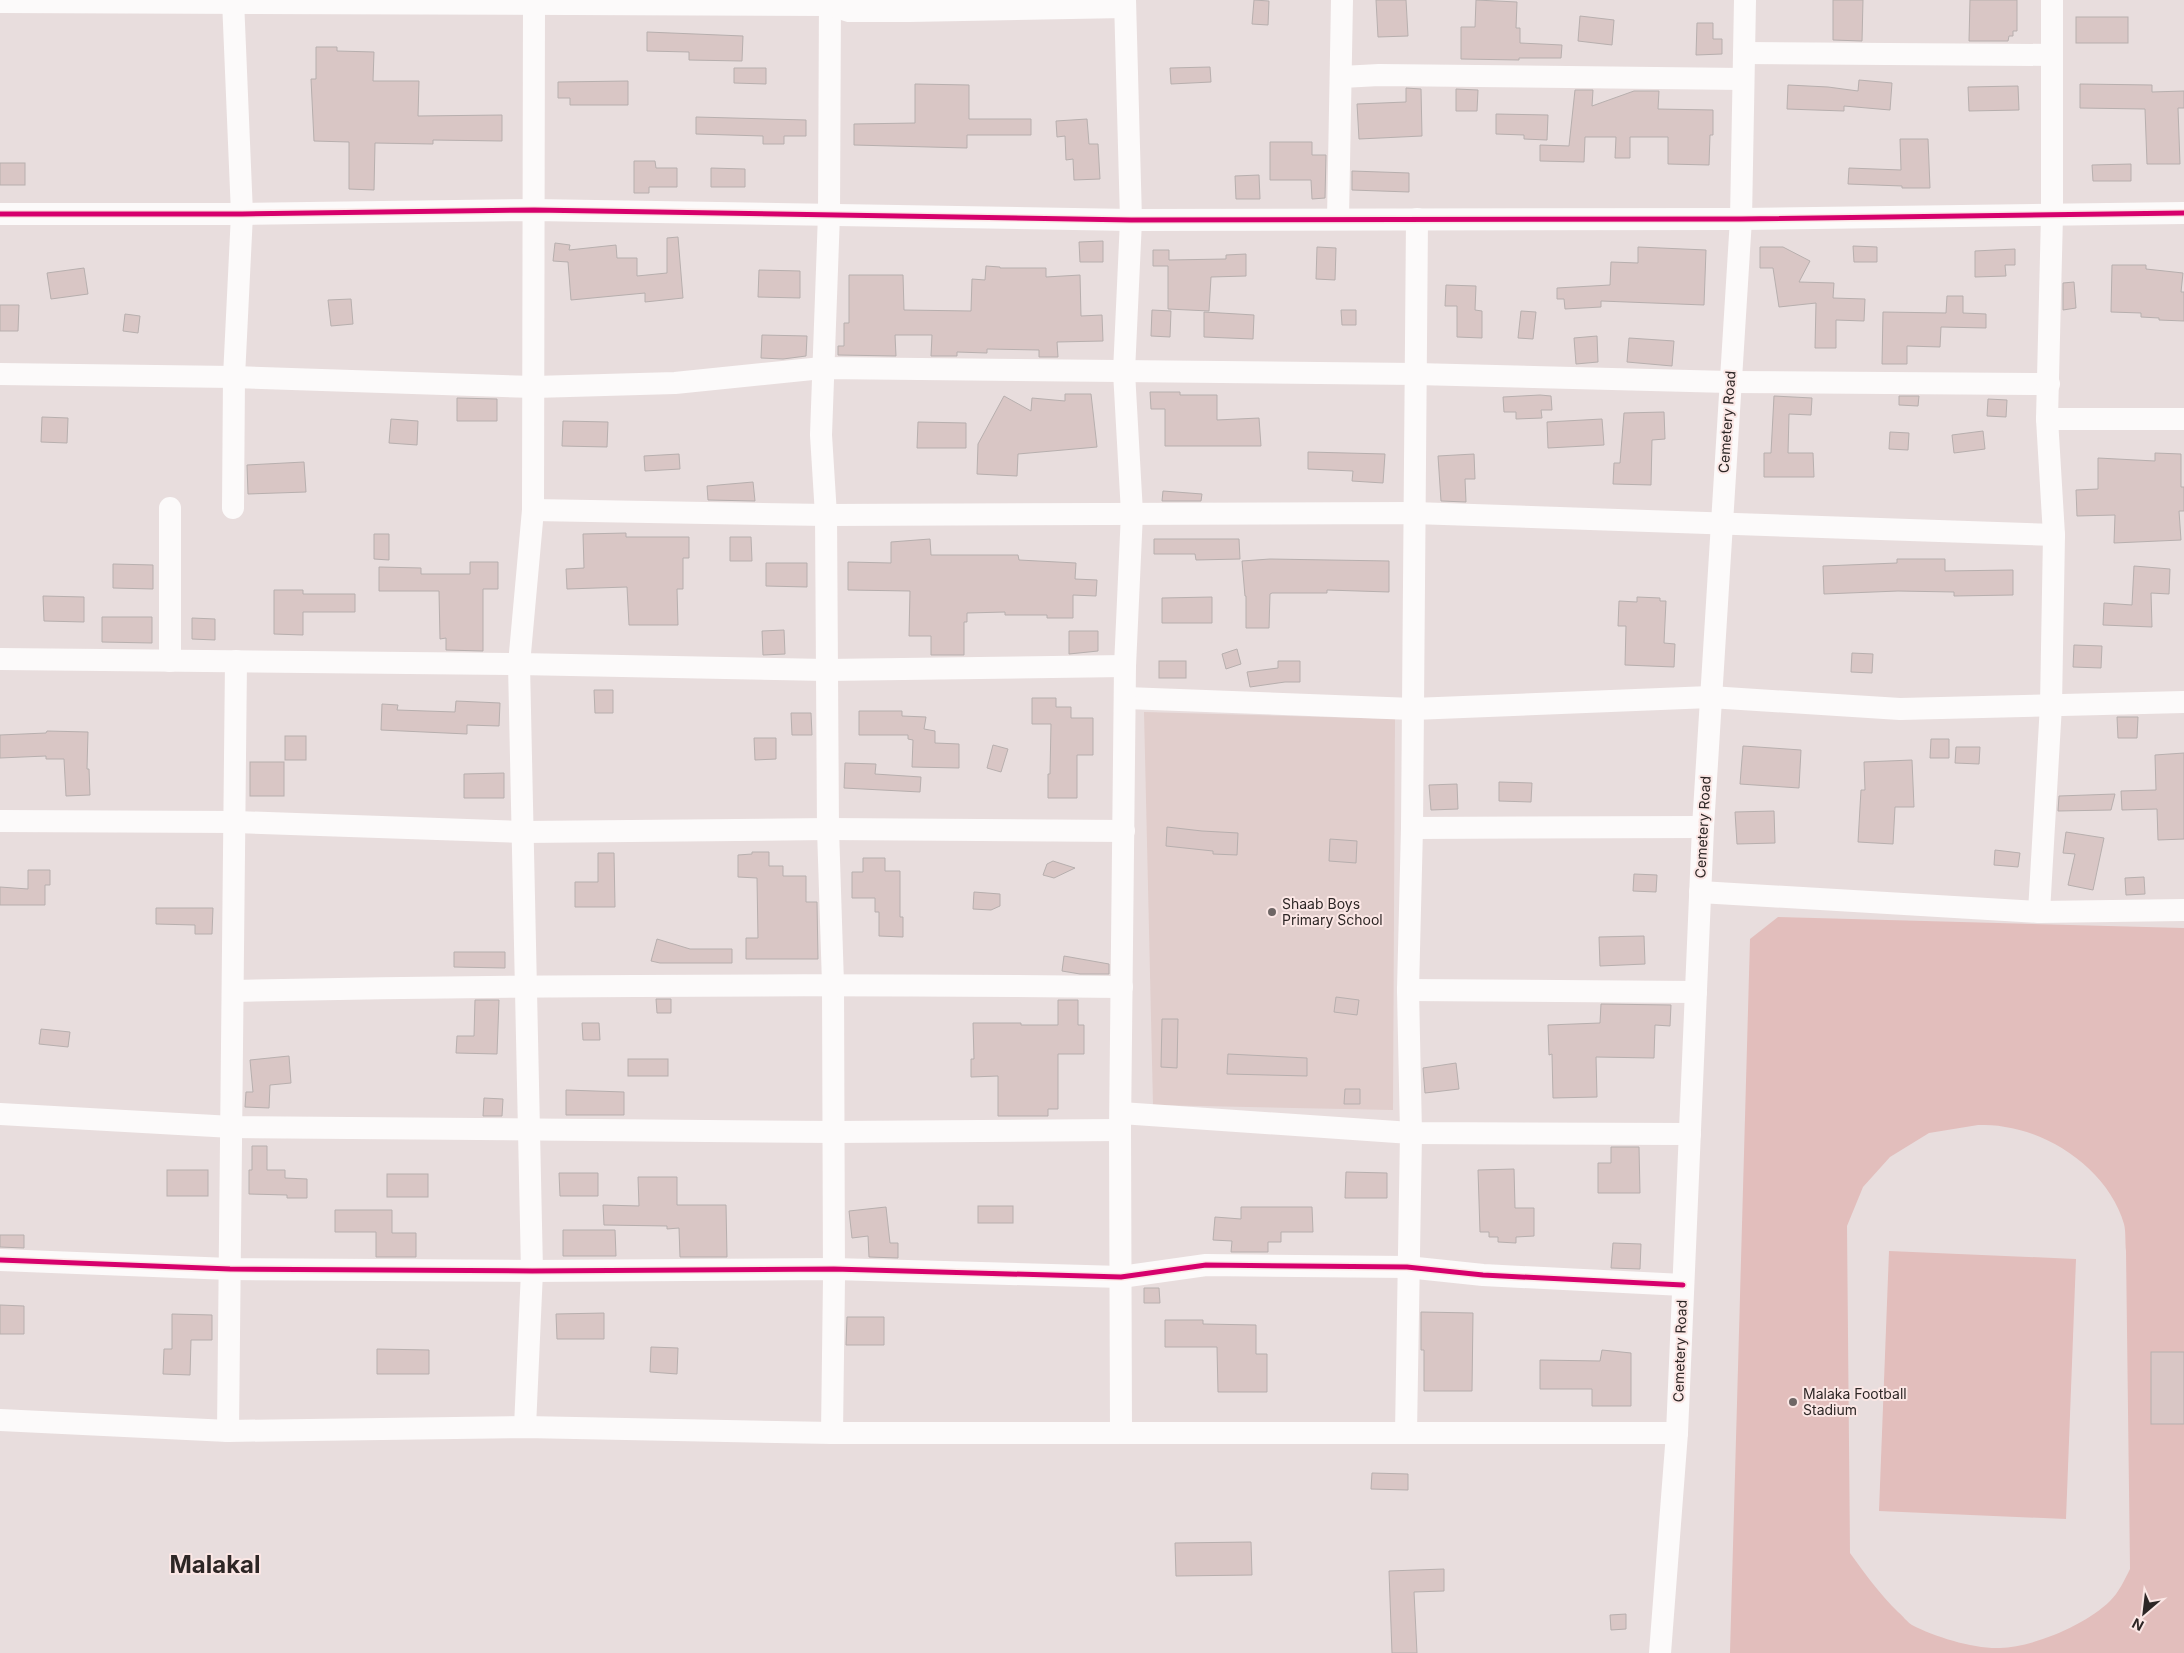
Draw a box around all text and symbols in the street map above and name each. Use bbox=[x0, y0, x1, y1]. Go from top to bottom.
street label: Cemetery Road bbox=[1714, 370, 1739, 474]
street label: Cemetery Road bbox=[1691, 775, 1714, 879]
place label: Shaab Boys Primary School bbox=[1282, 895, 1383, 928]
marker: Shaab Boys Primary School bbox=[1266, 906, 1278, 918]
street label: Cemetery Road bbox=[1669, 1299, 1690, 1402]
place label: Malaka Football Stadium bbox=[1803, 1385, 1907, 1418]
marker: Malaka Football Stadium bbox=[1787, 1396, 1799, 1408]
district label: Malakal bbox=[169, 1550, 261, 1579]
north arrow bbox=[2119, 1588, 2169, 1638]
text: N bbox=[2129, 1615, 2146, 1635]

